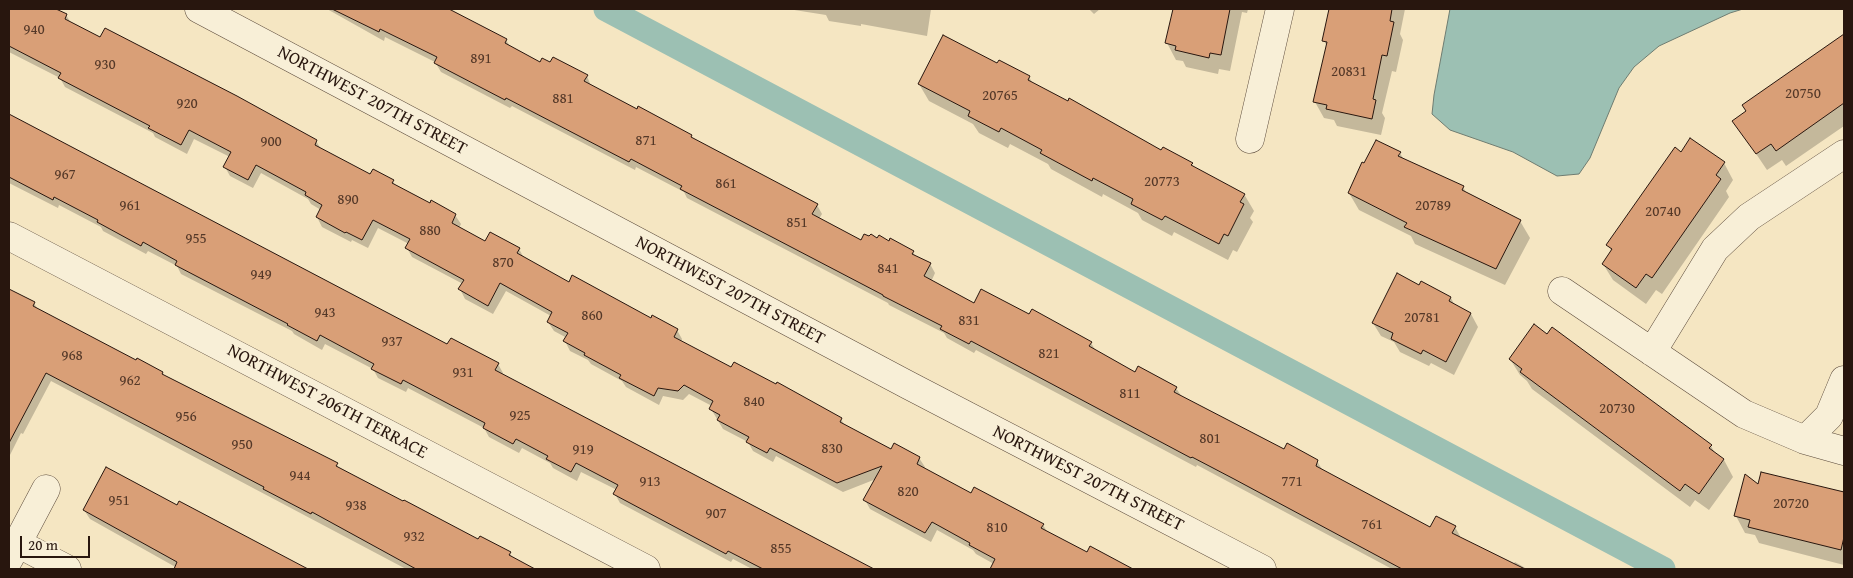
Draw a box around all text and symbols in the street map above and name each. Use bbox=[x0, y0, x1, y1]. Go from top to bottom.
house number: 940 bbox=[23, 21, 45, 39]
street label: NORTHWEST 207TH STREET bbox=[274, 42, 470, 160]
house number: 891 bbox=[470, 50, 492, 68]
house number: 930 bbox=[94, 56, 116, 74]
house number: 20831 bbox=[1331, 63, 1367, 81]
house number: 20750 bbox=[1785, 85, 1821, 103]
house number: 20765 bbox=[982, 87, 1018, 105]
house number: 881 bbox=[552, 90, 574, 108]
house number: 920 bbox=[176, 95, 198, 113]
house number: 871 bbox=[635, 132, 657, 150]
house number: 900 bbox=[260, 133, 282, 151]
house number: 967 bbox=[54, 166, 76, 184]
house number: 20773 bbox=[1144, 173, 1180, 191]
house number: 861 bbox=[715, 175, 737, 193]
house number: 890 bbox=[337, 191, 359, 209]
house number: 961 bbox=[119, 197, 141, 215]
house number: 20789 bbox=[1415, 197, 1451, 215]
house number: 20740 bbox=[1645, 203, 1681, 221]
house number: 851 bbox=[786, 214, 808, 232]
house number: 880 bbox=[419, 222, 441, 240]
house number: 955 bbox=[185, 230, 207, 248]
street label: NORTHWEST 207TH STREET bbox=[632, 232, 828, 350]
house number: 870 bbox=[492, 254, 514, 272]
house number: 841 bbox=[877, 260, 899, 278]
house number: 949 bbox=[250, 266, 272, 284]
house number: 943 bbox=[314, 304, 336, 322]
house number: 860 bbox=[581, 307, 603, 325]
house number: 20781 bbox=[1404, 309, 1440, 327]
house number: 831 bbox=[958, 312, 980, 330]
house number: 937 bbox=[381, 333, 403, 351]
street label: NORTHWEST 206TH TERRACE bbox=[223, 340, 431, 464]
house number: 821 bbox=[1038, 345, 1060, 363]
house number: 968 bbox=[61, 347, 83, 365]
house number: 931 bbox=[452, 364, 474, 382]
house number: 962 bbox=[119, 372, 141, 390]
house number: 811 bbox=[1119, 385, 1141, 403]
house number: 840 bbox=[743, 393, 765, 411]
house number: 20730 bbox=[1599, 400, 1635, 418]
house number: 925 bbox=[509, 407, 531, 425]
house number: 956 bbox=[175, 408, 197, 426]
street label: NORTHWEST 207TH STREET bbox=[989, 421, 1187, 537]
house number: 801 bbox=[1199, 430, 1221, 448]
house number: 950 bbox=[231, 436, 253, 454]
house number: 830 bbox=[821, 440, 843, 458]
house number: 919 bbox=[572, 441, 594, 459]
house number: 944 bbox=[289, 467, 311, 485]
house number: 913 bbox=[639, 473, 661, 491]
house number: 771 bbox=[1281, 473, 1303, 491]
house number: 820 bbox=[897, 483, 919, 501]
house number: 951 bbox=[108, 492, 130, 510]
house number: 20720 bbox=[1773, 495, 1809, 513]
house number: 938 bbox=[345, 497, 367, 515]
house number: 907 bbox=[705, 505, 727, 523]
house number: 761 bbox=[1361, 516, 1383, 534]
house number: 810 bbox=[986, 519, 1008, 537]
scale bar bbox=[22, 526, 92, 558]
house number: 932 bbox=[403, 528, 425, 546]
text: 20 m bbox=[28, 534, 58, 555]
house number: 855 bbox=[770, 540, 792, 558]

